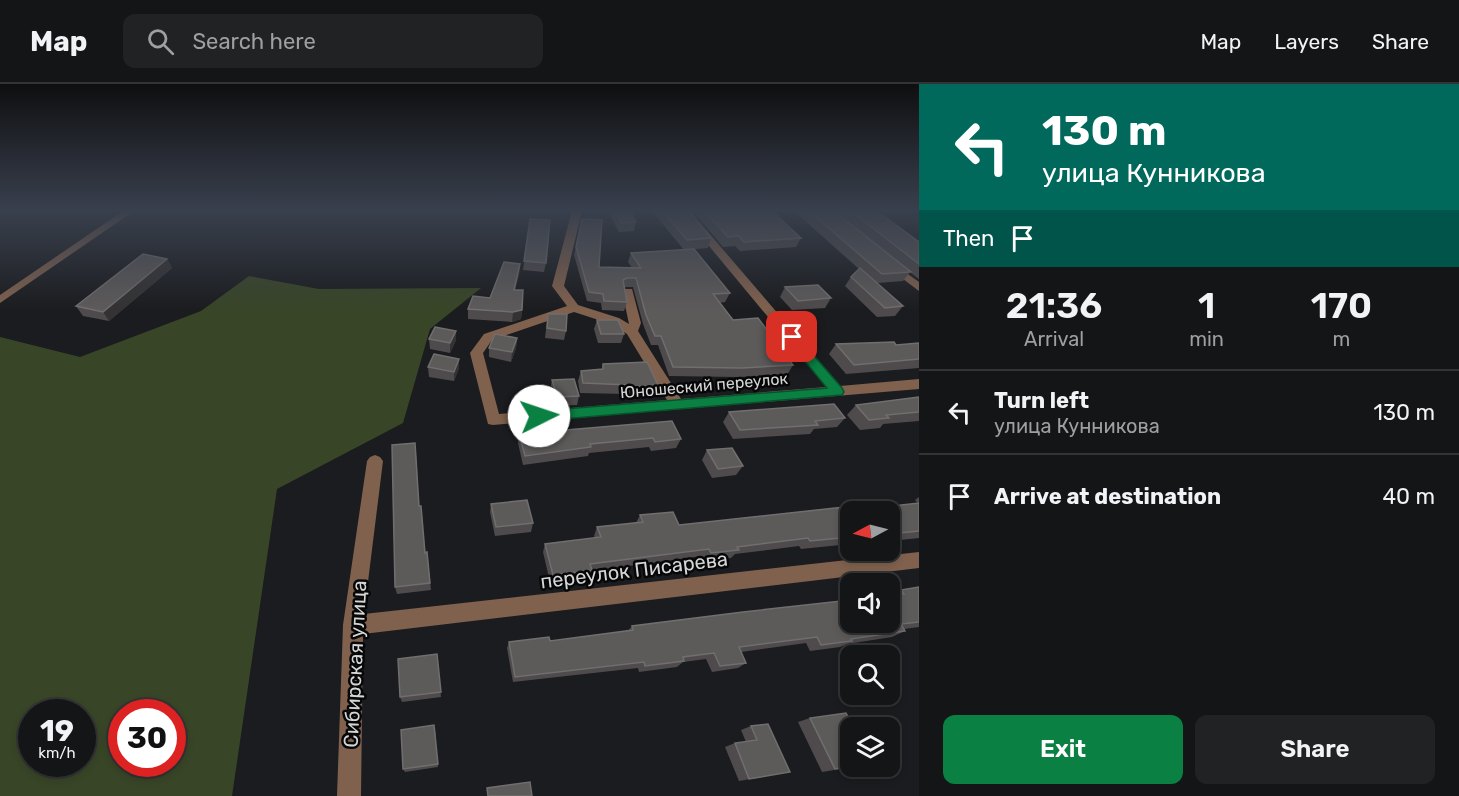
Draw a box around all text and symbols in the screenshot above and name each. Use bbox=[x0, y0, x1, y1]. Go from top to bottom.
search box bbox=[123, 14, 543, 68]
text: Map bbox=[30, 25, 87, 58]
icon: search bbox=[144, 25, 177, 58]
text: Search here bbox=[192, 28, 316, 55]
text: Map bbox=[1200, 29, 1241, 54]
text: Layers bbox=[1274, 29, 1339, 54]
text: Share bbox=[1372, 29, 1429, 54]
text: 130 m bbox=[1042, 106, 1167, 156]
icon: left bbox=[943, 108, 1021, 186]
text: улица Кунникова bbox=[1042, 157, 1266, 189]
icon: arrive bbox=[1006, 222, 1039, 255]
text: Then bbox=[943, 225, 994, 252]
text: 21:36 bbox=[1006, 284, 1102, 327]
text: 1 bbox=[1198, 284, 1215, 327]
text: 170 bbox=[1311, 284, 1372, 327]
pin bbox=[766, 311, 817, 362]
icon: arrive bbox=[775, 320, 808, 353]
text: Arrival bbox=[1024, 327, 1084, 351]
text: min bbox=[1189, 327, 1224, 351]
text: m bbox=[1333, 327, 1350, 351]
street label: Юношеский переулок bbox=[619, 369, 789, 402]
position arrow bbox=[507, 384, 571, 448]
text: Turn left bbox=[994, 387, 1089, 414]
icon: left bbox=[943, 396, 976, 429]
text: 130 m bbox=[1373, 399, 1435, 426]
text: улица Кунникова bbox=[994, 414, 1160, 438]
icon: arrive bbox=[943, 480, 976, 513]
text: Arrive at destination bbox=[994, 483, 1221, 510]
text: 40 m bbox=[1382, 483, 1435, 510]
north arrow bbox=[840, 501, 900, 561]
map controls bbox=[840, 501, 900, 777]
street label: переулок Писарева bbox=[539, 547, 729, 593]
button: sound bbox=[840, 573, 900, 633]
street label: Сибирская улица bbox=[339, 580, 371, 748]
button: search bbox=[840, 645, 900, 705]
speed limit sign: 30 bbox=[108, 699, 186, 777]
text: 19 bbox=[40, 713, 74, 749]
button: Exit bbox=[943, 715, 1183, 784]
button: Share bbox=[1195, 715, 1435, 784]
button: layers bbox=[840, 717, 900, 777]
text: km/h bbox=[38, 744, 76, 762]

